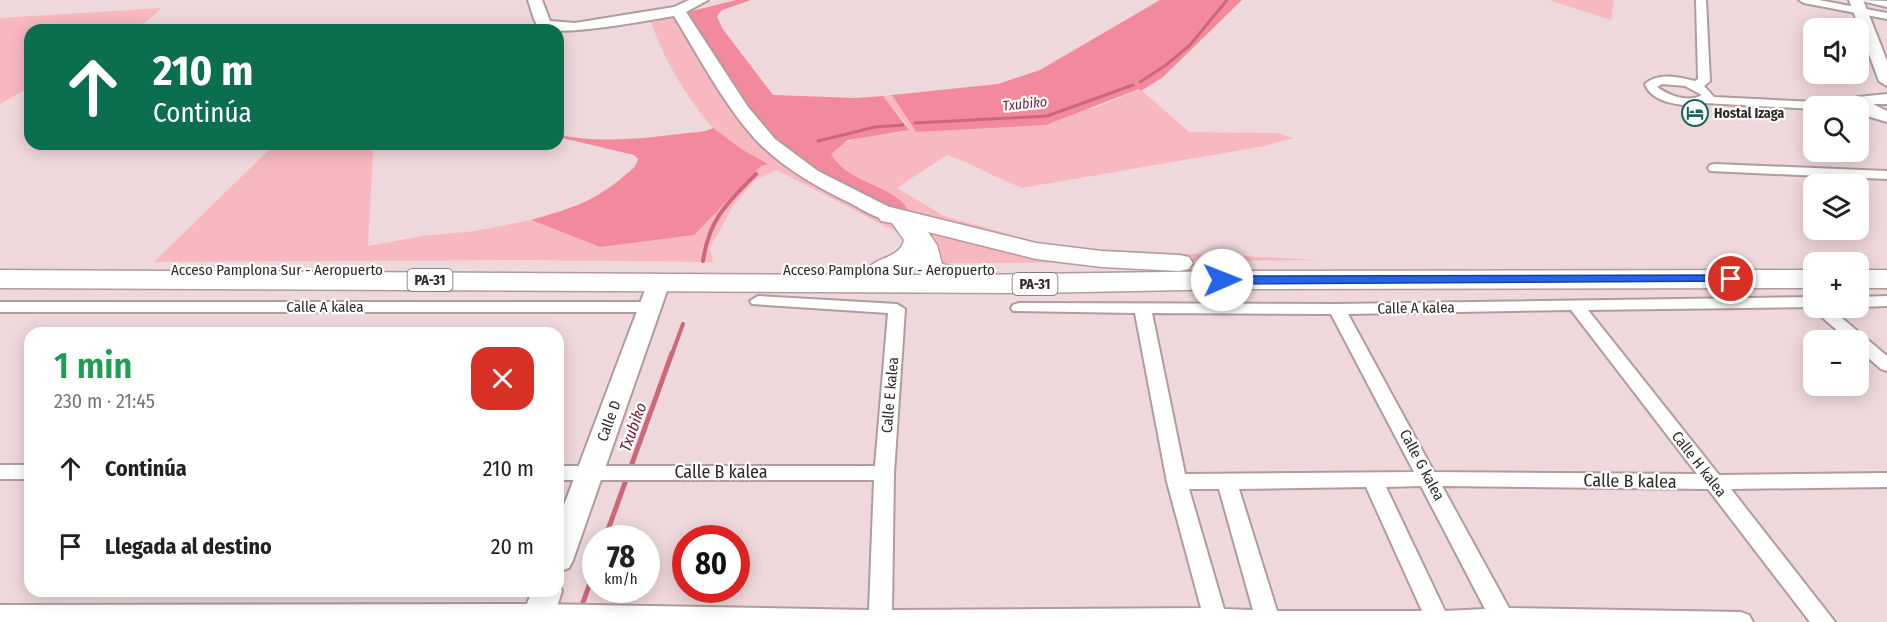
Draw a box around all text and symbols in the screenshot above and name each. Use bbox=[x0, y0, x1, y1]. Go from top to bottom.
map controls bbox=[1803, 18, 1869, 396]
button: sound bbox=[1803, 18, 1869, 84]
text: 210 m bbox=[153, 46, 253, 96]
icon: ahead bbox=[54, 48, 132, 126]
water label: Txubiko bbox=[1002, 93, 1048, 115]
button: search bbox=[1803, 96, 1869, 162]
text: Continúa bbox=[153, 97, 252, 129]
hotel icon: Hostal Izaga bbox=[1680, 98, 1710, 128]
place label: Hostal Izaga bbox=[1714, 105, 1784, 122]
button: layers bbox=[1803, 174, 1869, 240]
position arrow bbox=[1190, 248, 1254, 312]
button: + bbox=[1803, 252, 1869, 318]
pin bbox=[1705, 253, 1756, 304]
street label: Acceso Pamplona Sur - Aeropuerto bbox=[171, 261, 383, 279]
street label: Acceso Pamplona Sur - Aeropuerto bbox=[783, 261, 995, 279]
icon: arrive bbox=[1714, 262, 1747, 295]
road number: PA-31 bbox=[408, 269, 452, 291]
road number: PA-31 bbox=[1012, 273, 1058, 295]
street label: Calle A kalea bbox=[286, 298, 364, 316]
street label: Calle A kalea bbox=[1377, 298, 1455, 318]
button: − bbox=[1803, 330, 1869, 396]
text: 1 min bbox=[54, 344, 132, 388]
button: close bbox=[471, 347, 534, 410]
street label: Calle E kalea bbox=[878, 356, 902, 434]
text: 230 m · 21:45 bbox=[54, 389, 155, 413]
street label: Calle D bbox=[593, 398, 625, 444]
water label: Txubiko bbox=[615, 400, 651, 454]
street label: Calle G kalea bbox=[1396, 426, 1448, 504]
street label: Calle H kalea bbox=[1668, 428, 1730, 500]
icon: ahead bbox=[54, 452, 87, 485]
text: Continúa bbox=[105, 455, 187, 482]
text: 210 m bbox=[483, 455, 534, 482]
street label: Calle B kalea bbox=[674, 461, 768, 483]
street label: Calle B kalea bbox=[1583, 469, 1677, 493]
speed limit sign: 80 bbox=[672, 525, 750, 603]
icon: arrive bbox=[54, 530, 87, 563]
text: Llegada al destino bbox=[105, 533, 272, 560]
text: 20 m bbox=[491, 533, 534, 560]
text: 78 bbox=[607, 539, 635, 575]
text: km/h bbox=[604, 570, 638, 588]

